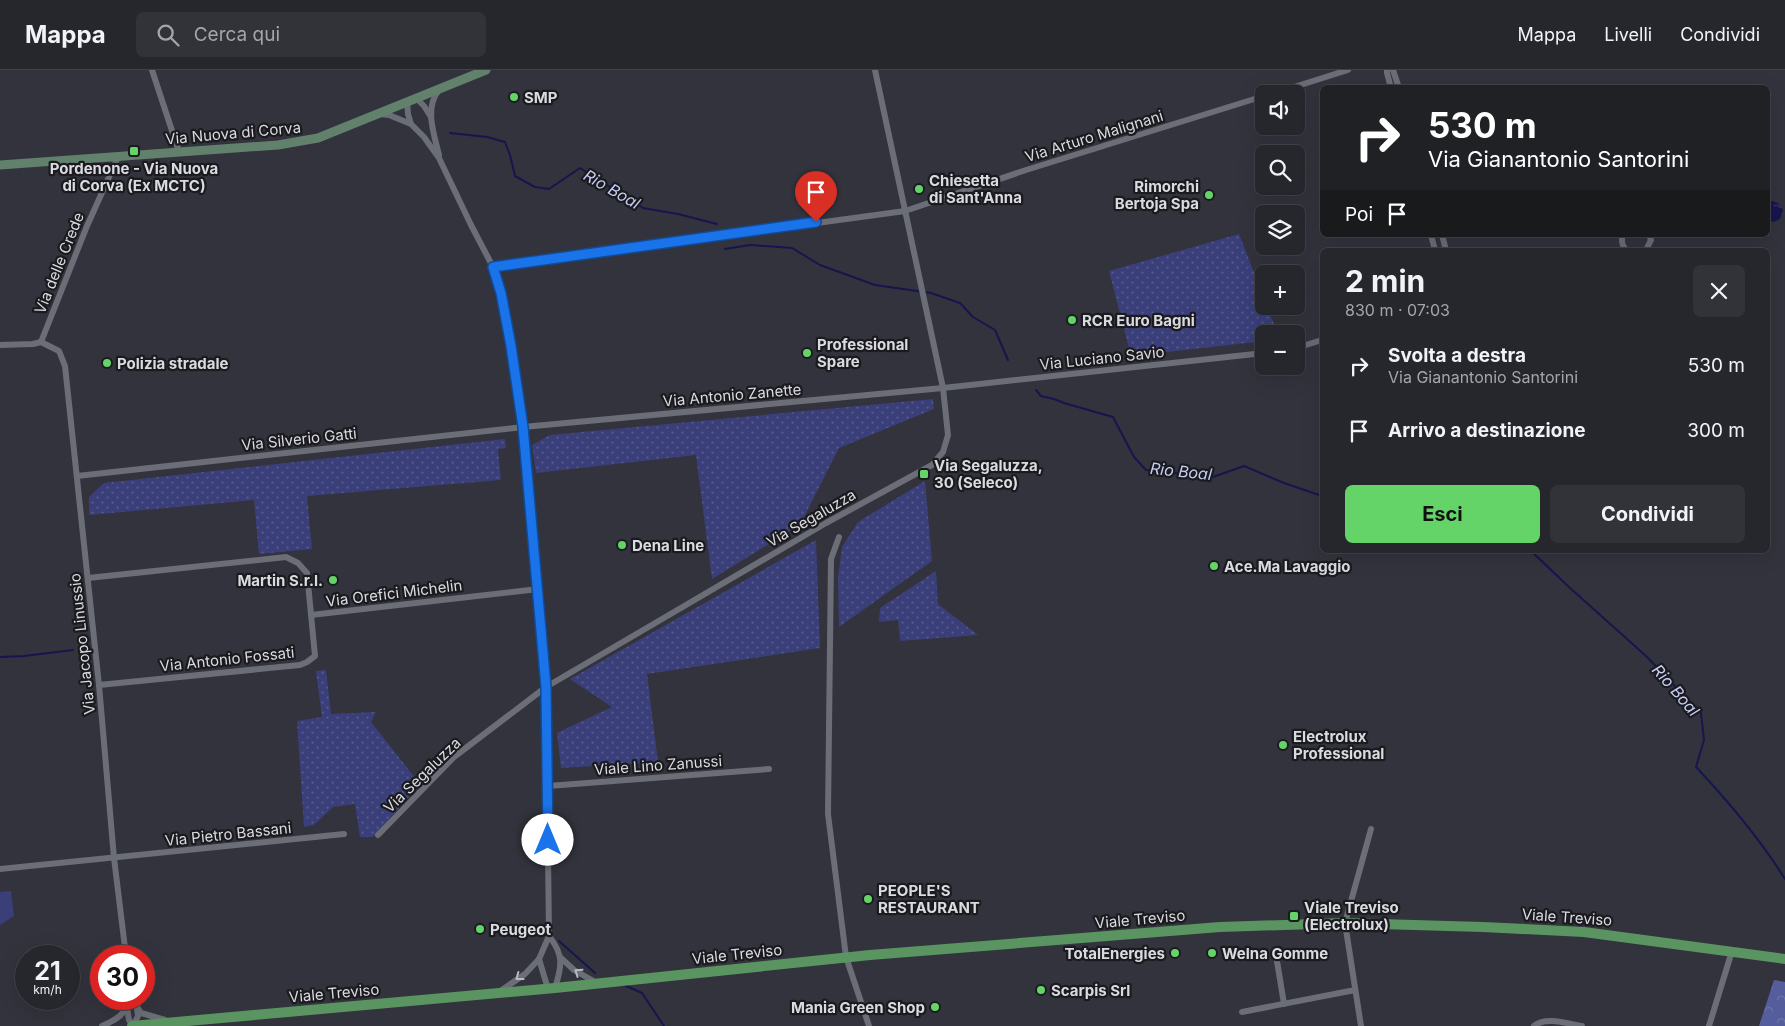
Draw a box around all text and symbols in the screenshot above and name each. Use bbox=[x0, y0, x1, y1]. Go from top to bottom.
search box bbox=[136, 12, 486, 57]
text: Mappa bbox=[25, 20, 106, 49]
icon: search bbox=[154, 21, 182, 49]
text: Cerca qui bbox=[194, 23, 280, 46]
text: Mappa bbox=[1518, 24, 1576, 45]
text: Livelli bbox=[1604, 24, 1652, 45]
text: Condividi bbox=[1680, 24, 1760, 45]
map controls bbox=[1255, 85, 1305, 375]
button: sound bbox=[1255, 85, 1305, 135]
place label: SMP bbox=[524, 88, 558, 107]
marker: SMP bbox=[508, 91, 520, 103]
text: 530 m bbox=[1428, 104, 1537, 146]
icon: right bbox=[1345, 105, 1410, 170]
street label: Via Arturo Malignani bbox=[1023, 106, 1165, 166]
street label: Via Nuova di Corva bbox=[164, 118, 302, 148]
marker: Pordenone - Via Nuova di Corva (Ex MCTC) bbox=[128, 145, 140, 157]
button: search bbox=[1255, 145, 1305, 195]
text: Via Gianantonio Santorini bbox=[1428, 146, 1689, 172]
place label: Pordenone - Via Nuova di Corva (Ex MCTC) bbox=[50, 159, 218, 195]
water label: Rio Boal bbox=[580, 165, 644, 213]
pin bbox=[795, 171, 837, 222]
place label: Chiesetta di Sant'Anna bbox=[929, 171, 1022, 207]
place label: Rimorchi Bertoja Spa bbox=[1115, 177, 1199, 213]
icon: arrive bbox=[802, 178, 830, 206]
marker: Chiesetta di Sant'Anna bbox=[913, 183, 925, 195]
marker: Rimorchi Bertoja Spa bbox=[1203, 189, 1215, 201]
icon: arrive bbox=[1383, 200, 1411, 228]
text: Poi bbox=[1345, 203, 1373, 226]
button: layers bbox=[1255, 205, 1305, 255]
street label: Via delle Crede bbox=[30, 209, 88, 317]
text: 2 min bbox=[1345, 263, 1425, 299]
button: + bbox=[1255, 265, 1305, 315]
button: close bbox=[1693, 265, 1745, 317]
text: 830 m · 07:03 bbox=[1345, 300, 1450, 320]
place label: RCR Euro Bagni bbox=[1082, 311, 1195, 330]
marker: RCR Euro Bagni bbox=[1066, 314, 1078, 326]
button: − bbox=[1255, 325, 1305, 375]
place label: Professional Spare bbox=[817, 335, 908, 371]
street label: Via Luciano Savio bbox=[1039, 342, 1165, 374]
text: Svolta a destra bbox=[1388, 344, 1526, 367]
marker: Professional Spare bbox=[801, 347, 813, 359]
icon: right bbox=[1345, 352, 1373, 380]
place label: Polizia stradale bbox=[117, 354, 229, 373]
text: 530 m bbox=[1688, 354, 1745, 377]
marker: Polizia stradale bbox=[101, 357, 113, 369]
text: Via Gianantonio Santorini bbox=[1388, 367, 1578, 387]
street label: Via Antonio Zanette bbox=[662, 379, 802, 411]
icon: arrive bbox=[1345, 417, 1373, 445]
text: Arrivo a destinazione bbox=[1388, 419, 1586, 442]
text: 300 m bbox=[1687, 419, 1745, 442]
street label: Via Silverio Gatti bbox=[240, 423, 358, 455]
place label: Via Segaluzza, 30 (Seleco) bbox=[934, 456, 1043, 492]
water label: Rio Boal bbox=[1149, 458, 1213, 484]
marker: Via Segaluzza, 30 (Seleco) bbox=[918, 468, 930, 480]
street label: Via Segaluzza bbox=[763, 485, 859, 551]
button: Esci bbox=[1345, 485, 1540, 543]
button: Condividi bbox=[1550, 485, 1745, 543]
place label: Dena Line bbox=[632, 536, 704, 555]
marker: Dena Line bbox=[616, 539, 628, 551]
place label: Ace.Ma Lavaggio bbox=[1224, 557, 1351, 576]
marker: Ace.Ma Lavaggio bbox=[1208, 560, 1220, 572]
place label: Martin S.r.l. bbox=[237, 571, 323, 590]
street label: Via Jacopo Linussio bbox=[65, 572, 99, 716]
marker: Martin S.r.l. bbox=[327, 574, 339, 586]
street label: Via Orefici Michelin bbox=[325, 575, 463, 611]
street label: Via Antonio Fossati bbox=[159, 642, 295, 676]
water label: Rio Boal bbox=[1648, 660, 1704, 720]
place label: Electrolux Professional bbox=[1293, 727, 1384, 763]
street label: Via Segaluzza bbox=[379, 733, 465, 817]
marker: Electrolux Professional bbox=[1277, 739, 1289, 751]
street label: Viale Lino Zanussi bbox=[593, 751, 723, 779]
position arrow bbox=[521, 813, 573, 865]
street label: Via Pietro Bassani bbox=[164, 818, 292, 850]
place label: PEOPLE'S RESTAURANT bbox=[878, 881, 980, 917]
marker: PEOPLE'S RESTAURANT bbox=[862, 893, 874, 905]
place label: Viale Treviso (Electrolux) bbox=[1304, 898, 1399, 934]
street label: Viale Treviso bbox=[1521, 904, 1613, 930]
street label: Viale Treviso bbox=[1094, 906, 1186, 932]
marker: Viale Treviso (Electrolux) bbox=[1288, 910, 1300, 922]
place label: Peugeot bbox=[490, 920, 551, 939]
marker: Peugeot bbox=[474, 923, 486, 935]
street label: Viale Treviso bbox=[691, 940, 783, 968]
place label: TotalEnergies bbox=[1065, 944, 1165, 963]
place label: Welna Gomme bbox=[1222, 944, 1328, 963]
speed limit sign: 30 bbox=[90, 945, 155, 1010]
marker: TotalEnergies bbox=[1169, 947, 1181, 959]
marker: Welna Gomme bbox=[1206, 947, 1218, 959]
text: 21 bbox=[34, 956, 61, 986]
one-way arrow bbox=[574, 969, 584, 978]
one-way arrow bbox=[516, 972, 525, 980]
street label: Viale Treviso bbox=[288, 980, 380, 1006]
place label: Scarpis Srl bbox=[1051, 981, 1130, 1000]
text: km/h bbox=[33, 982, 62, 997]
marker: Scarpis Srl bbox=[1035, 984, 1047, 996]
place label: Mania Green Shop bbox=[791, 998, 925, 1017]
marker: Mania Green Shop bbox=[929, 1001, 941, 1013]

